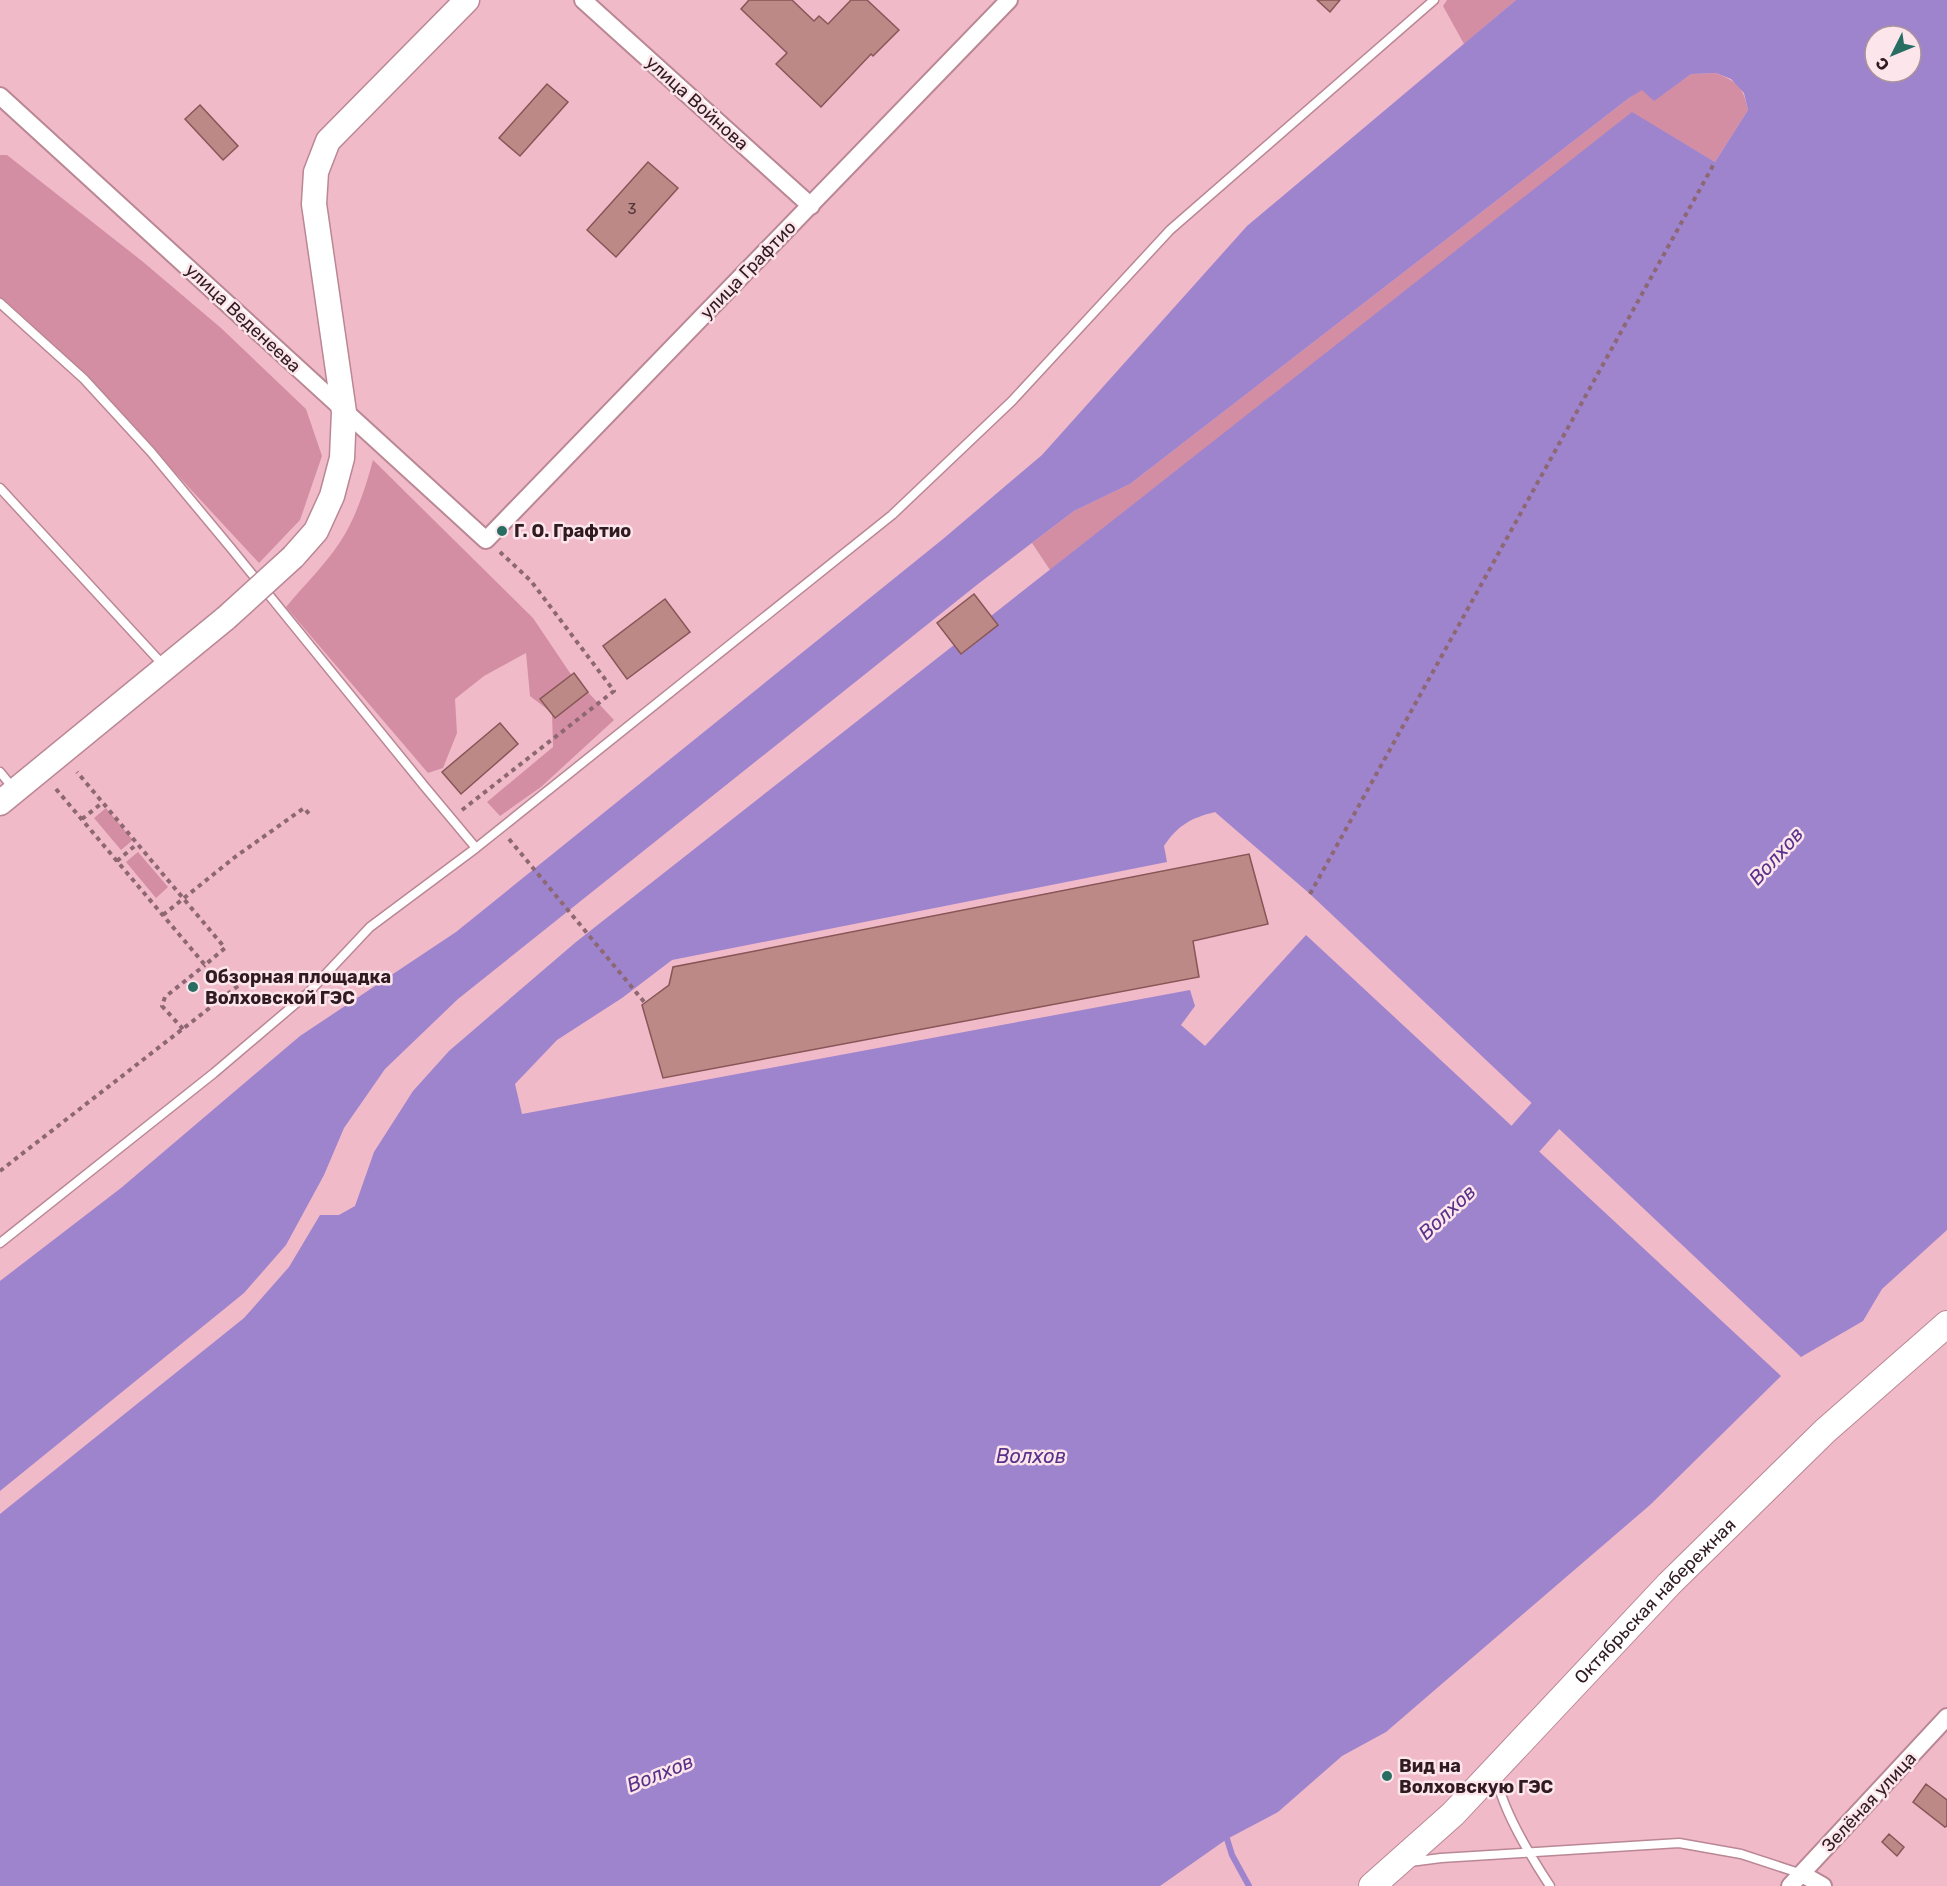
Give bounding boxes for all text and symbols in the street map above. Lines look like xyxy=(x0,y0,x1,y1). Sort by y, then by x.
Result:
north arrow xyxy=(1863,24,1923,84)
street label: улица Войнова xyxy=(641,51,753,155)
text: С xyxy=(1872,53,1893,74)
house number: 3 xyxy=(627,200,637,218)
street label: улица Графтио xyxy=(696,216,800,324)
street label: улица Веденеева xyxy=(181,259,305,377)
place label: Г. О. Графтио xyxy=(514,520,631,542)
marker: Г. О. Графтио xyxy=(495,524,509,538)
water label: Волхов xyxy=(1744,822,1808,890)
place label: Обзорная площадка Волховской ГЭС xyxy=(205,966,391,1009)
marker: Обзорная площадка Волховской ГЭС xyxy=(186,980,200,994)
water label: Волхов xyxy=(1413,1179,1481,1245)
water label: Волхов xyxy=(996,1444,1066,1468)
street label: Октябрьская набережная xyxy=(1570,1514,1740,1689)
street label: Зелёная улица xyxy=(1817,1747,1921,1857)
water label: Волхов xyxy=(623,1749,697,1797)
place label: Вид на Волховскую ГЭС xyxy=(1399,1755,1554,1798)
marker: Вид на Волховскую ГЭС xyxy=(1380,1769,1394,1783)

